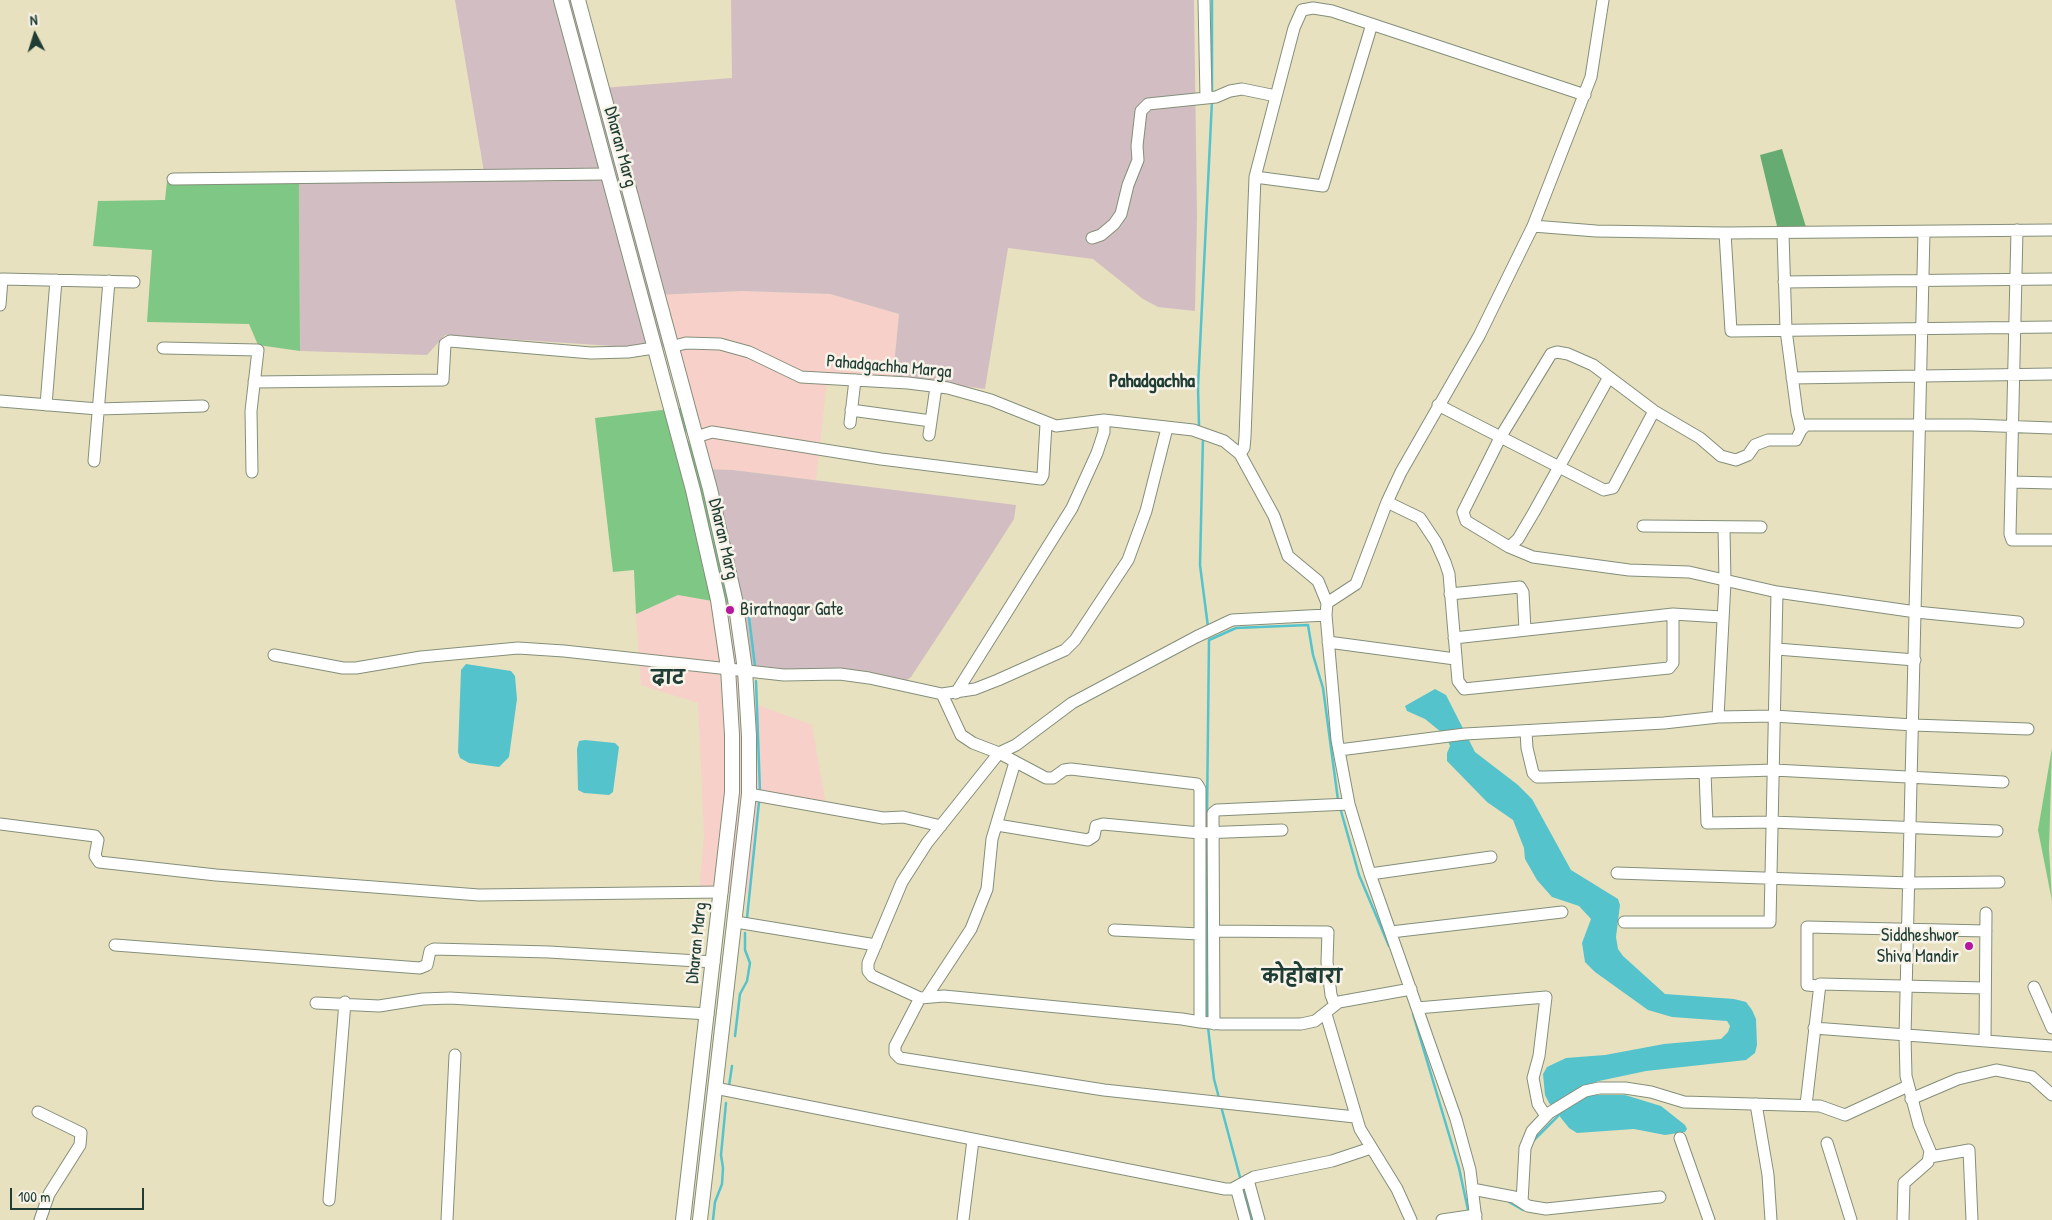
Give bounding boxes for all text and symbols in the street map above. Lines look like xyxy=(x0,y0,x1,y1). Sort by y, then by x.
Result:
north arrow xyxy=(10,10,60,60)
text: N xyxy=(29,10,38,29)
street label: Dharan Marg xyxy=(599,105,641,189)
street label: Pahadgachha Marga xyxy=(826,351,952,383)
district label: Pahadgachha xyxy=(1109,371,1195,393)
street label: Dharan Marg xyxy=(703,497,743,581)
place label: Biratnagar Gate xyxy=(740,599,844,621)
marker: Biratnagar Gate xyxy=(724,604,736,616)
district label: ढाट xyxy=(652,668,684,690)
street label: Dharan Marg xyxy=(682,901,712,985)
place label: Siddheshwor Shiva Mandir xyxy=(1877,925,1959,968)
marker: Siddheshwor Shiva Mandir xyxy=(1963,940,1975,952)
district label: कोहोबारा xyxy=(1262,967,1342,989)
scale bar xyxy=(12,1178,146,1210)
text: 100 m xyxy=(18,1186,51,1207)

